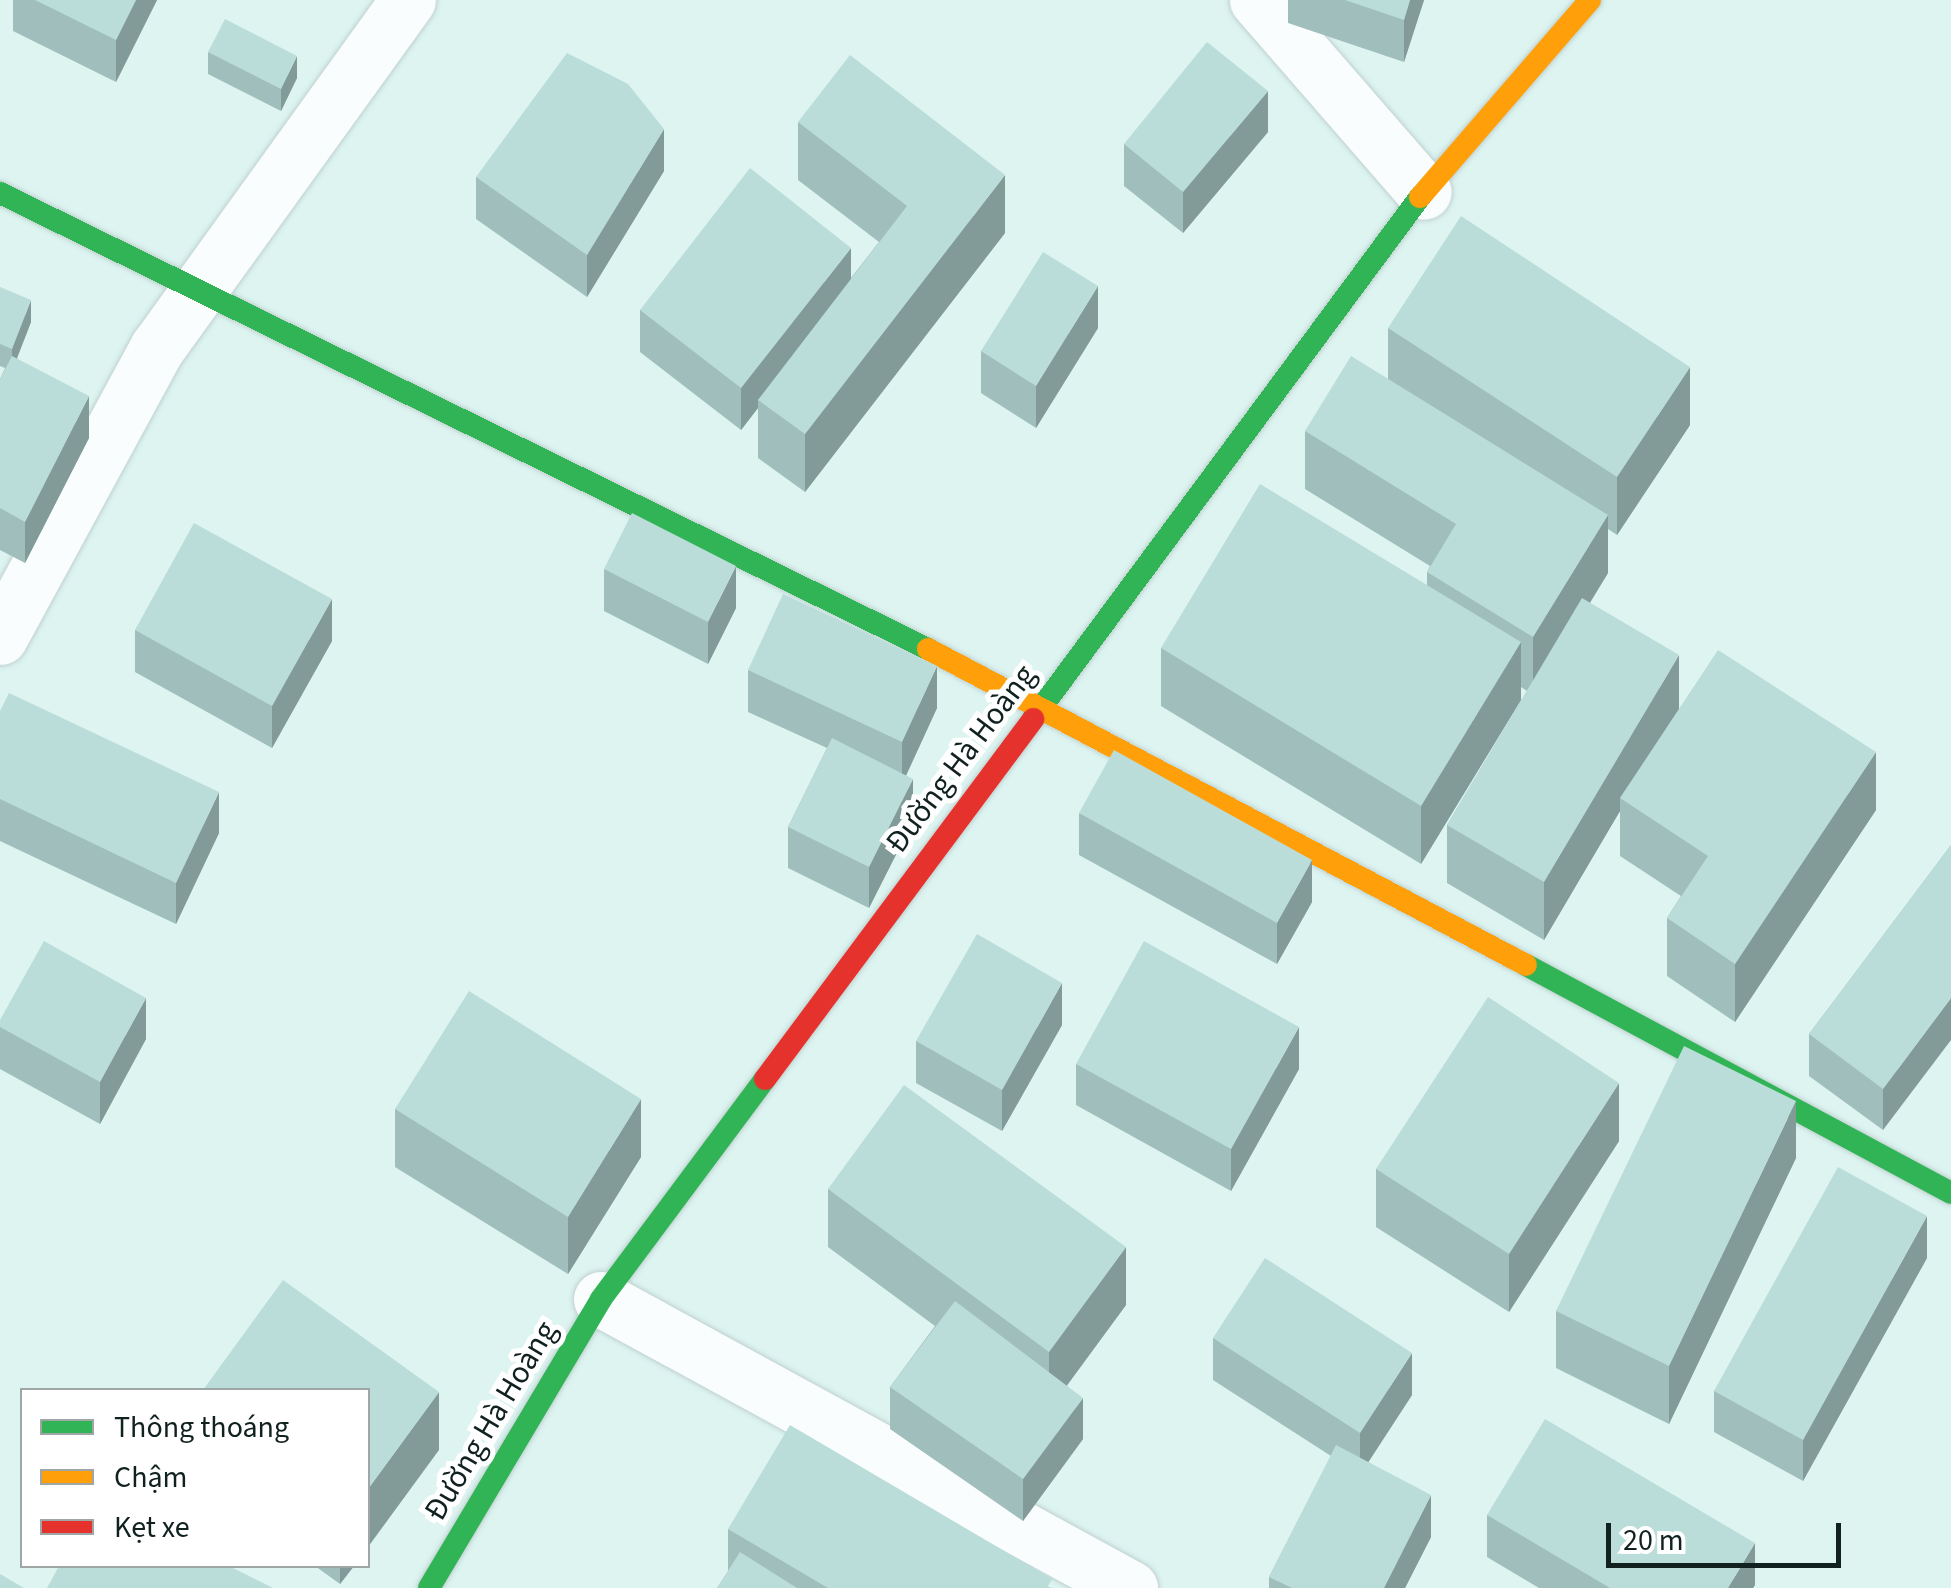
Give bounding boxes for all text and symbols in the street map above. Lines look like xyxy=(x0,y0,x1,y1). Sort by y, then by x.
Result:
street label: Đường Hà Hoàng xyxy=(878,657,1044,861)
street label: Đường Hà Hoàng xyxy=(416,1314,566,1528)
legend xyxy=(20,1388,370,1568)
text: Thông thoáng xyxy=(114,1406,289,1449)
text: Chậm xyxy=(114,1456,187,1499)
scale bar xyxy=(1611,1503,1846,1565)
text: Kẹt xe xyxy=(114,1506,190,1549)
text: 20 m xyxy=(1623,1519,1684,1562)

